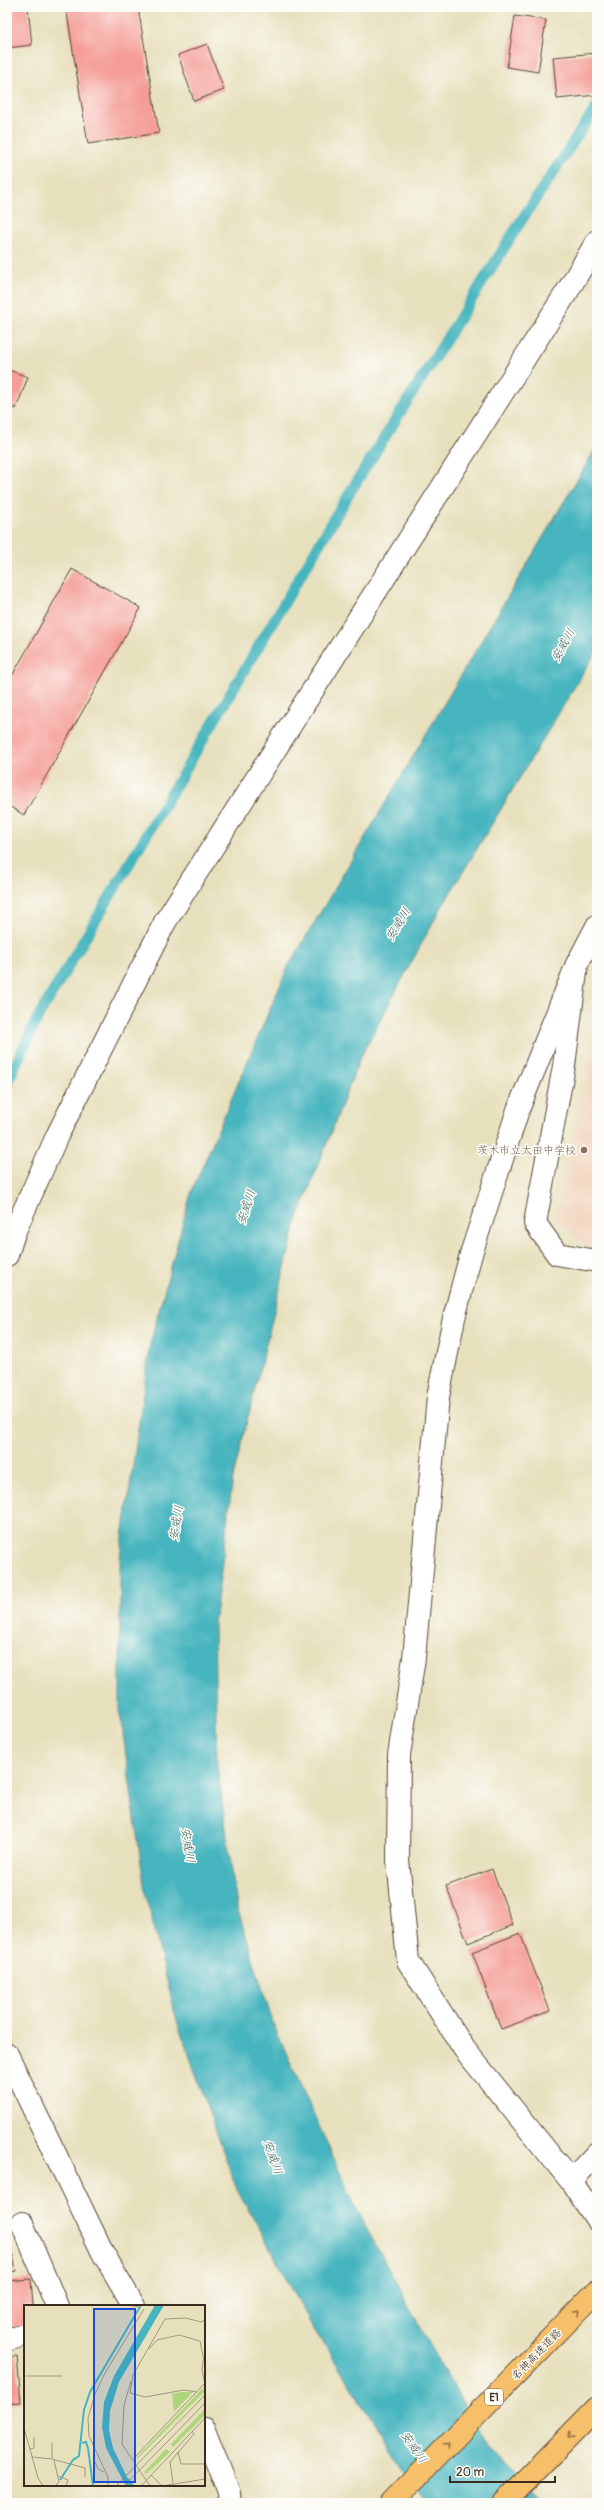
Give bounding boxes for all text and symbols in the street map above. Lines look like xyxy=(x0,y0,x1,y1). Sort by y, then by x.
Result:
water label: 安威川 xyxy=(548,626,579,665)
water label: 安威川 xyxy=(383,905,414,944)
place label: 茨木市立太田中学校 xyxy=(477,1144,576,1157)
marker: 茨木市立太田中学校 xyxy=(579,1145,589,1155)
water label: 安威川 xyxy=(234,1188,259,1227)
water label: 安威川 xyxy=(166,1504,187,1542)
water label: 安威川 xyxy=(177,1826,198,1864)
water label: 安威川 xyxy=(260,2138,285,2177)
inset map xyxy=(24,2305,205,2486)
one-way arrow xyxy=(572,2309,579,2317)
street label: 名神高速道路 xyxy=(509,2326,564,2383)
road number: E1 xyxy=(485,2389,503,2405)
water label: 安威川 xyxy=(397,2428,430,2466)
one-way arrow xyxy=(567,2431,575,2439)
one-way arrow xyxy=(442,2442,450,2450)
scale bar xyxy=(450,2458,555,2484)
text: 20 m xyxy=(456,2465,485,2480)

